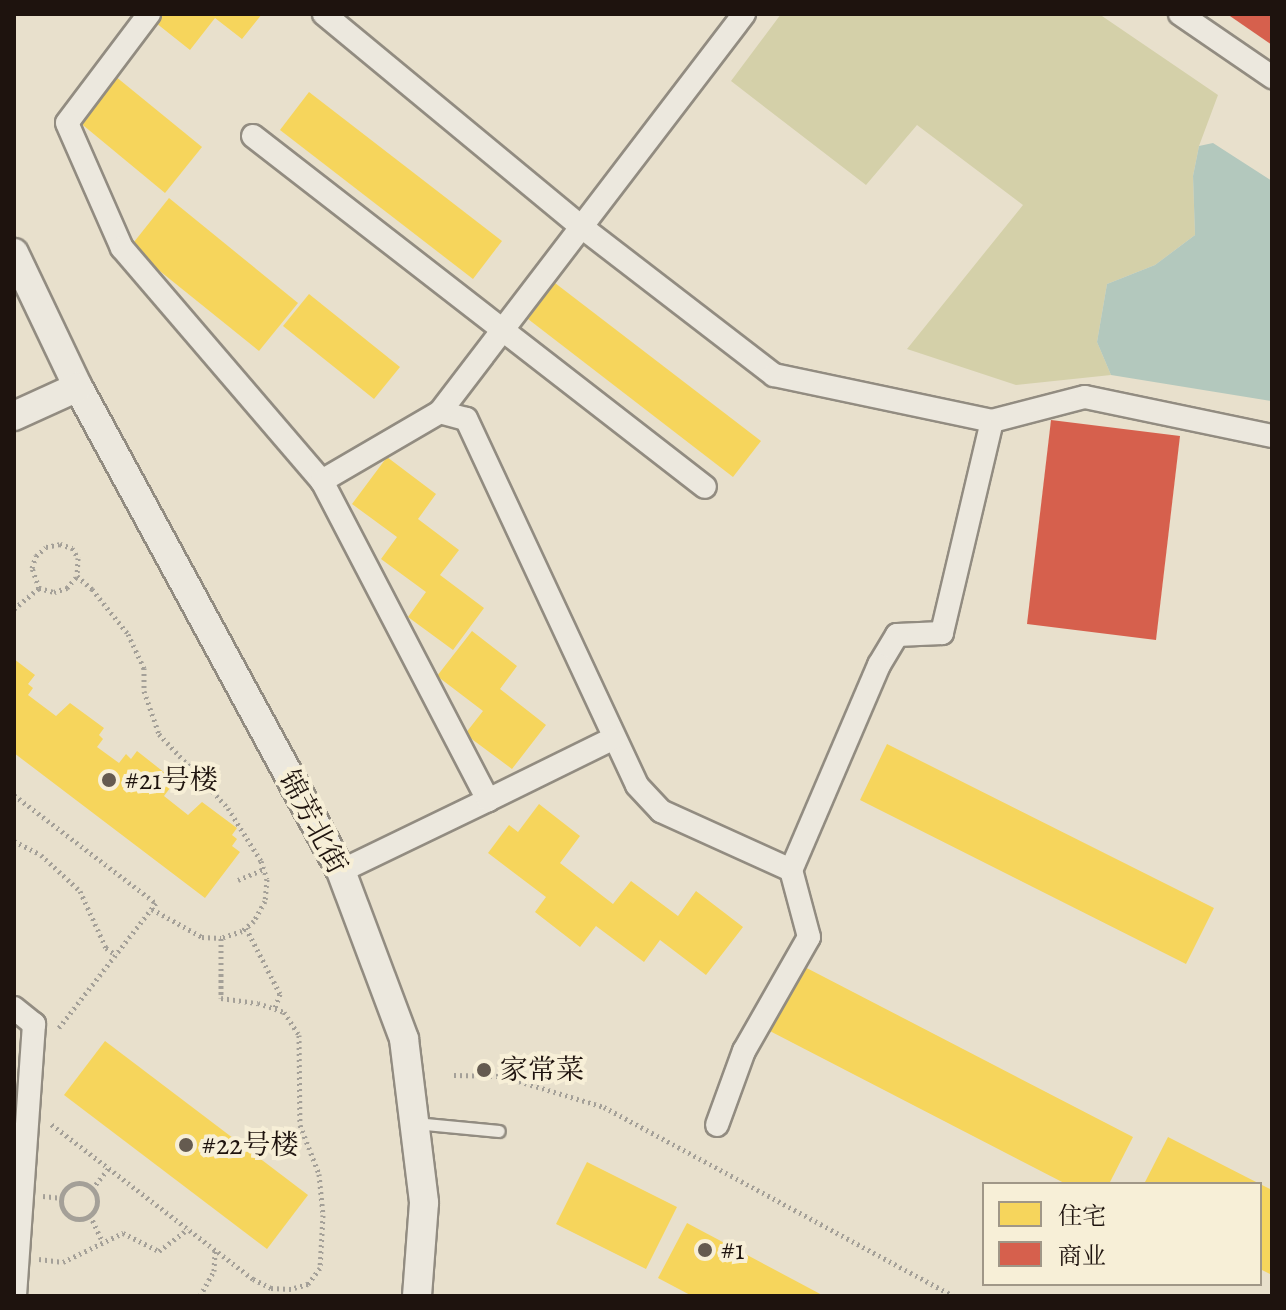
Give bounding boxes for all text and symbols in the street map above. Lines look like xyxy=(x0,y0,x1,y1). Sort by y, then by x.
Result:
place label: #21号楼 xyxy=(125,763,218,797)
street label: 锦芳北街 xyxy=(272,765,354,879)
marker: #21号楼 xyxy=(100,771,118,789)
place label: 家常菜 xyxy=(500,1053,584,1087)
marker: 家常菜 xyxy=(475,1061,493,1079)
place label: #22号楼 xyxy=(202,1128,299,1162)
marker: #22号楼 xyxy=(177,1136,195,1154)
legend xyxy=(982,1182,1262,1286)
text: 住宅 xyxy=(1058,1200,1106,1232)
place label: #1 xyxy=(721,1233,745,1267)
text: 商业 xyxy=(1058,1240,1106,1272)
marker: #1 xyxy=(696,1241,714,1259)

